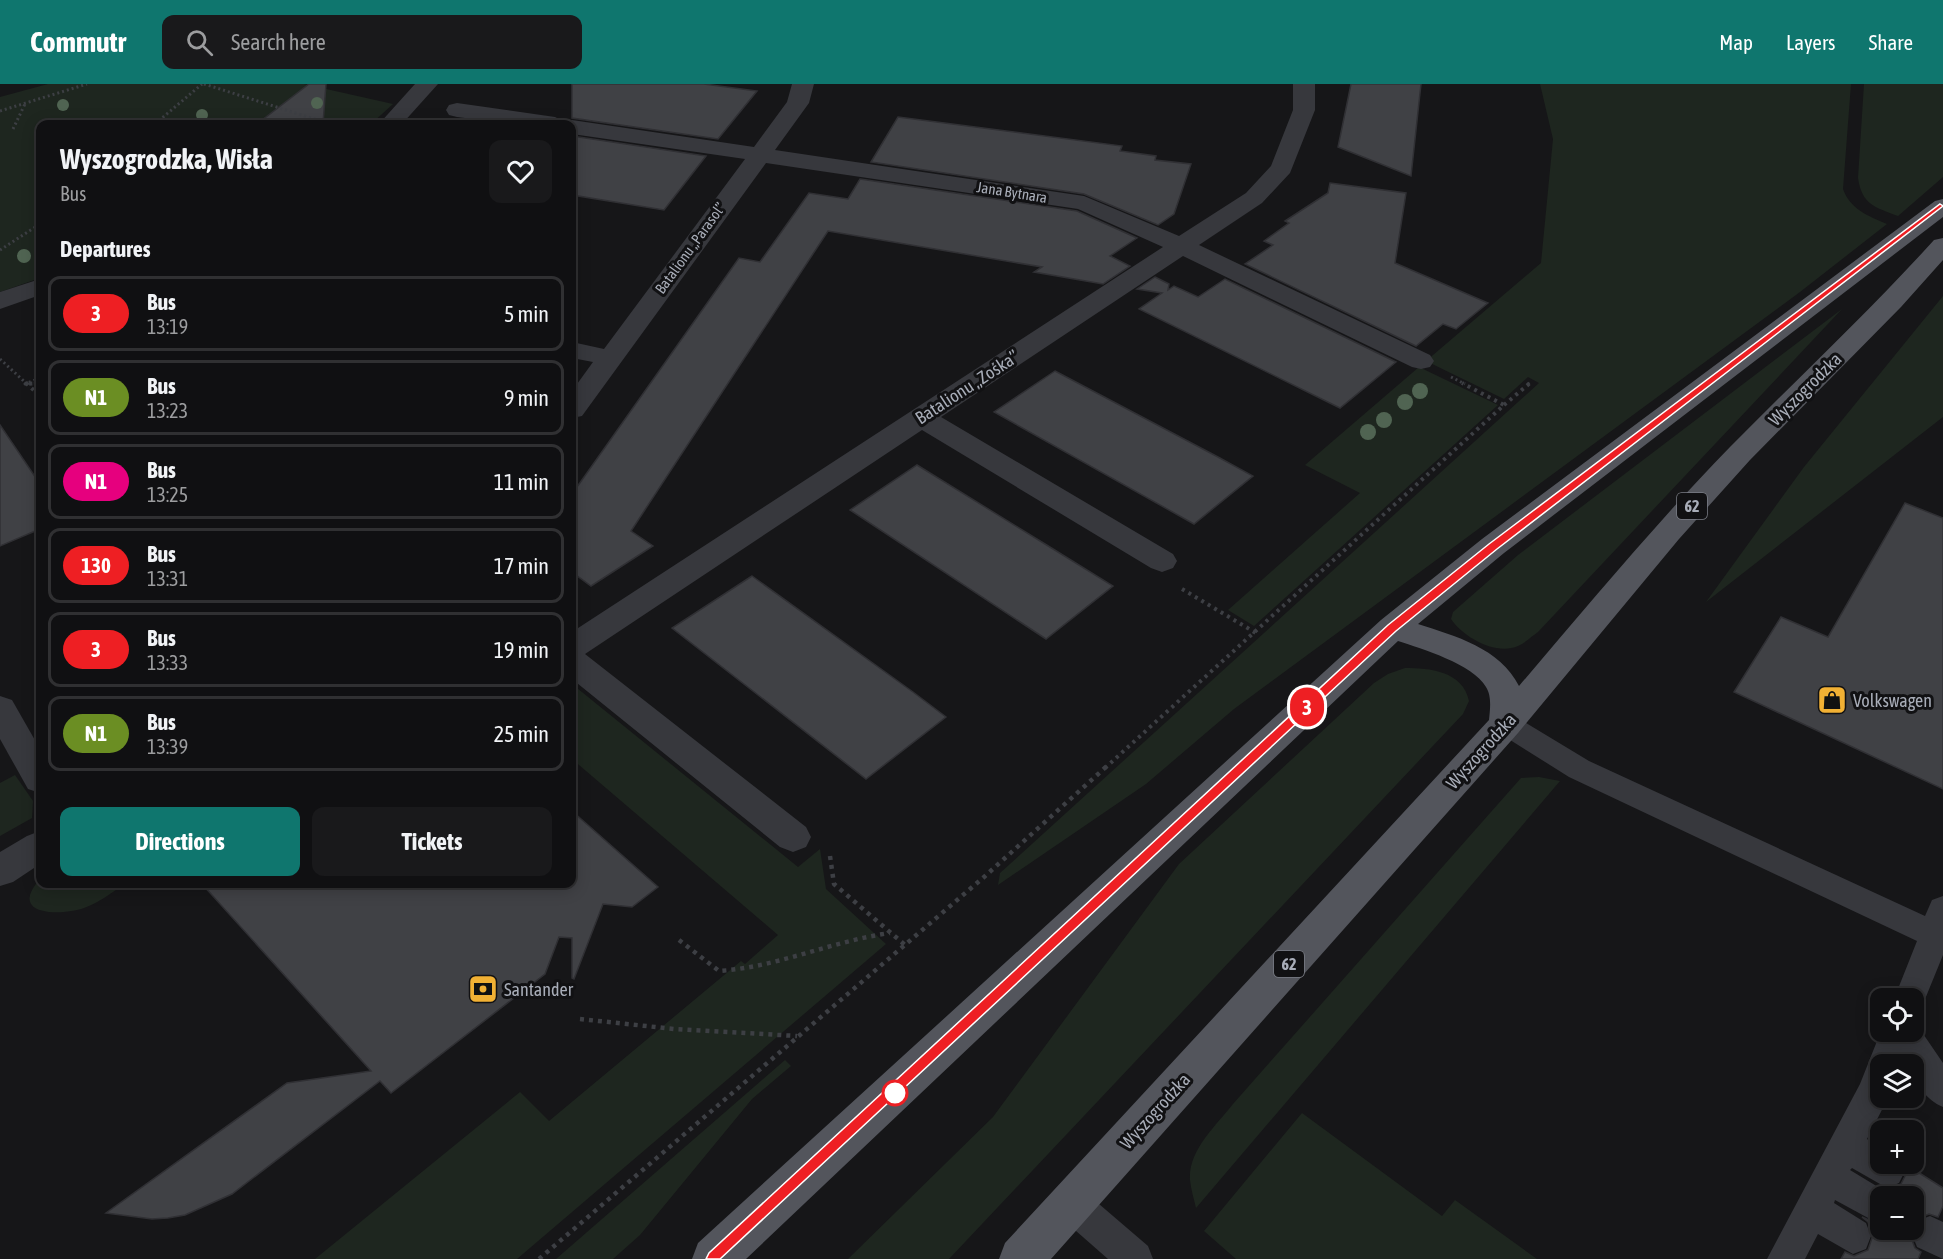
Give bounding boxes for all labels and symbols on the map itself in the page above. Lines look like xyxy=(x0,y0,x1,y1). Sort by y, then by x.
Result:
street label: Jana Bytnara xyxy=(976,178,1048,206)
street label: Batalionu „Parasol” xyxy=(651,199,729,297)
street label: Batalionu „Zośka” xyxy=(911,346,1023,428)
street label: Wyszogrodzka xyxy=(1764,348,1846,430)
road number: 62 xyxy=(1677,493,1707,519)
shop icon: Volkswagen xyxy=(1816,684,1848,716)
line badge: 3 xyxy=(1288,688,1326,726)
place label: Volkswagen xyxy=(1853,690,1932,711)
street label: Wyszogrodzka xyxy=(1442,709,1520,793)
road number: 62 xyxy=(1274,951,1304,977)
bank icon: Santander xyxy=(467,973,499,1005)
place label: Santander xyxy=(504,979,574,1000)
street label: Wyszogrodzka xyxy=(1116,1069,1194,1153)
unlabelled marker xyxy=(882,1080,908,1106)

